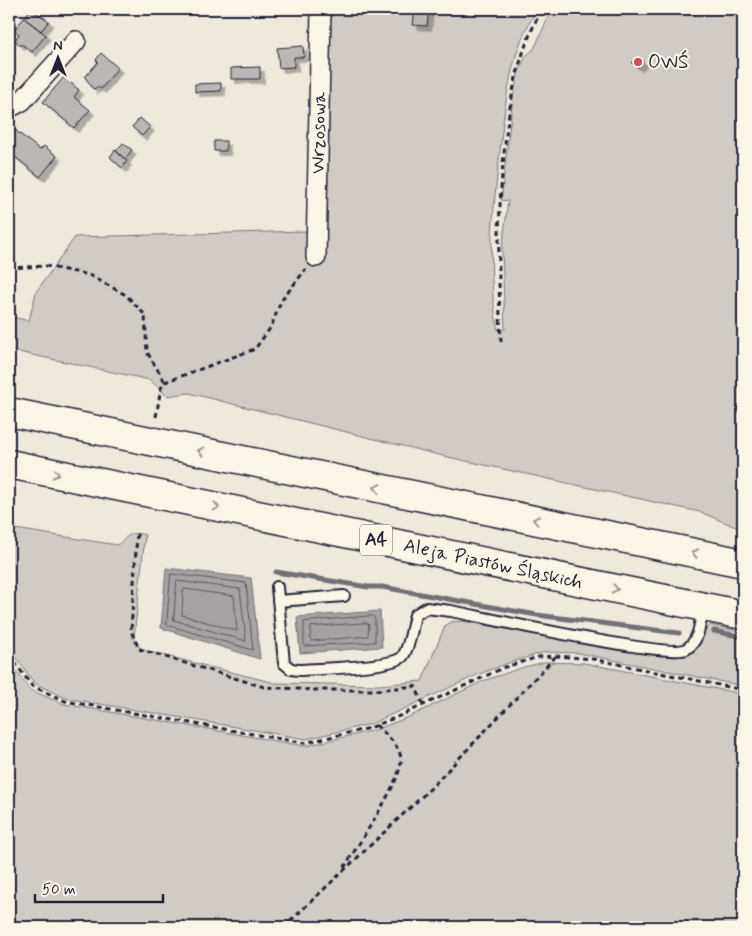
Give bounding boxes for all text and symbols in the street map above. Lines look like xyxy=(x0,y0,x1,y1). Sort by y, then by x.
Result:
north arrow xyxy=(32,32,82,82)
text: N xyxy=(53,37,63,55)
place label: OWŚ xyxy=(648,49,689,75)
marker: OWŚ xyxy=(632,56,644,68)
street label: Wrzosowa xyxy=(306,91,332,174)
one-way arrow xyxy=(196,446,205,457)
one-way arrow xyxy=(52,468,61,479)
one-way arrow xyxy=(373,483,382,493)
one-way arrow xyxy=(211,501,220,512)
one-way arrow xyxy=(532,516,541,526)
road number: A4 xyxy=(360,524,392,556)
street label: Aleja Piastów Śląskich xyxy=(401,532,585,596)
one-way arrow xyxy=(691,548,700,559)
one-way arrow xyxy=(610,583,619,593)
scale bar xyxy=(35,871,162,903)
text: 50 m xyxy=(42,880,76,900)

